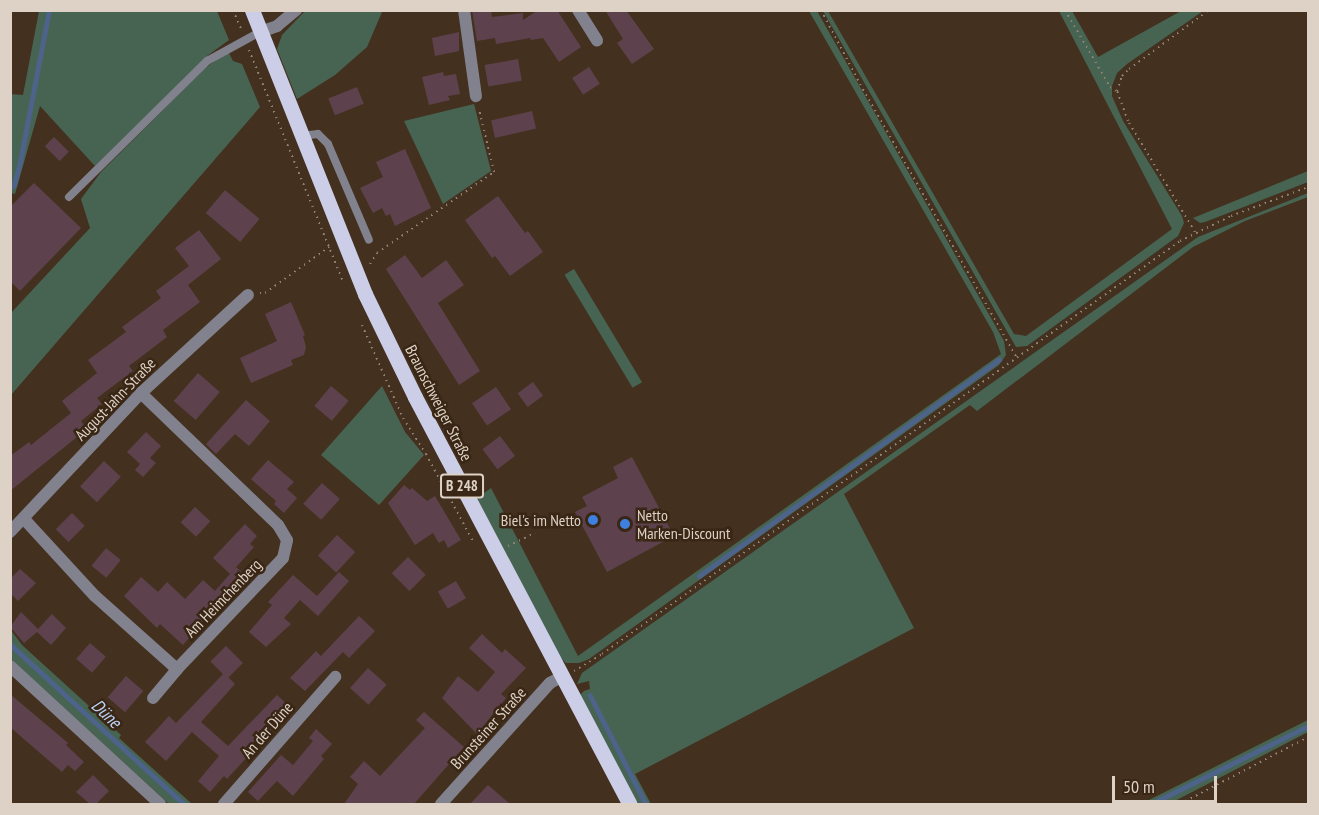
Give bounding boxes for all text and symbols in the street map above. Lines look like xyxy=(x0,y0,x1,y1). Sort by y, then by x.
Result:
street label: Braunschweiger Straße xyxy=(401,342,477,464)
street label: August-Jahn-Straße xyxy=(71,354,159,444)
road number: B 248 xyxy=(440,474,484,498)
place label: Netto Marken-Discount xyxy=(637,505,730,543)
place label: Biel's im Netto xyxy=(501,510,581,530)
marker: Biel's im Netto xyxy=(586,513,600,527)
marker: Netto Marken-Discount xyxy=(618,517,632,531)
street label: Am Heimchenberg xyxy=(181,555,265,641)
street label: Brunsteiner Straße xyxy=(446,683,530,773)
water label: Düne xyxy=(87,695,125,733)
street label: An der Düne xyxy=(237,698,297,762)
scale bar xyxy=(1115,764,1220,802)
text: 50 m xyxy=(1123,775,1155,798)

